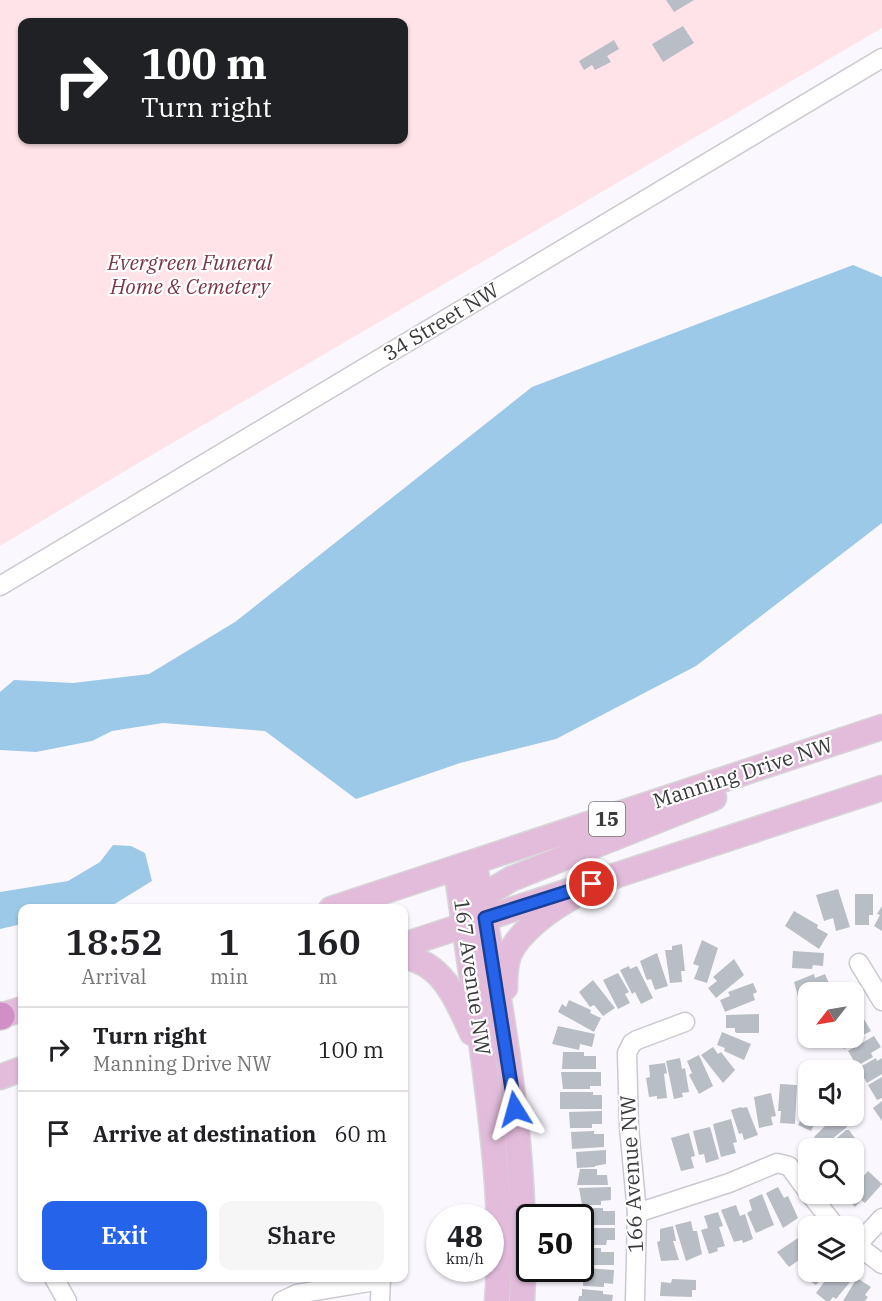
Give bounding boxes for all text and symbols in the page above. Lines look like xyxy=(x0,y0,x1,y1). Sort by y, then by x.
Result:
text: 100 m xyxy=(141,36,267,91)
icon: right xyxy=(42,42,120,120)
text: Turn right xyxy=(141,89,272,124)
park label: Evergreen Funeral Home & Cemetery xyxy=(107,248,273,300)
street label: 34 Street NW xyxy=(377,276,504,367)
street label: Manning Drive NW xyxy=(649,730,836,814)
road number: 15 xyxy=(589,802,625,836)
pin xyxy=(566,858,617,909)
icon: arrive xyxy=(575,867,608,900)
street label: 167 Avenue NW xyxy=(448,897,498,1057)
text: 18:52 xyxy=(65,918,163,965)
text: 1 xyxy=(218,918,240,965)
text: 160 xyxy=(296,918,361,965)
text: Arrival xyxy=(81,963,147,990)
text: min xyxy=(210,963,248,990)
text: m xyxy=(319,963,338,990)
north arrow xyxy=(798,982,864,1048)
map controls xyxy=(798,982,864,1282)
text: Turn right xyxy=(93,1021,207,1050)
icon: right xyxy=(42,1033,75,1066)
text: 100 m xyxy=(318,1035,384,1064)
text: Manning Drive NW xyxy=(93,1050,272,1077)
button: sound xyxy=(798,1060,864,1126)
position arrow xyxy=(483,1077,547,1141)
street label: 166 Avenue NW xyxy=(613,1094,649,1254)
icon: arrive xyxy=(42,1117,75,1150)
text: Arrive at destination xyxy=(93,1119,316,1148)
text: 60 m xyxy=(334,1119,387,1148)
button: search xyxy=(798,1138,864,1204)
button: Exit xyxy=(42,1201,207,1270)
button: Share xyxy=(219,1201,384,1270)
speed limit sign: 50 xyxy=(516,1204,594,1282)
text: 48 xyxy=(447,1216,483,1255)
button: layers xyxy=(798,1216,864,1282)
text: km/h xyxy=(446,1249,484,1268)

